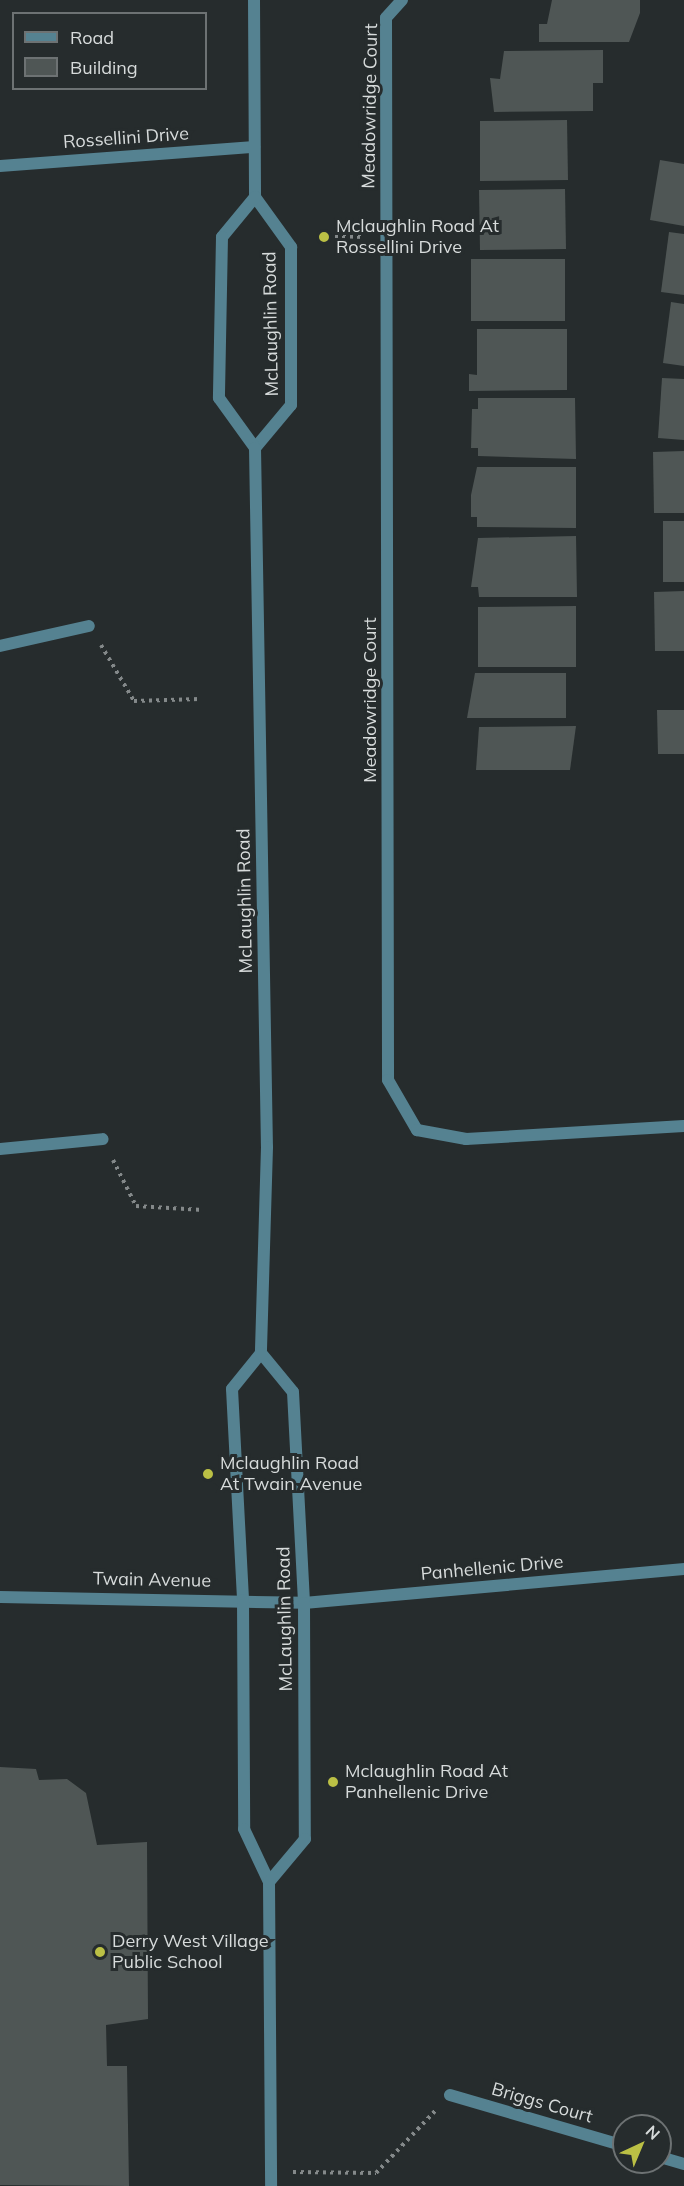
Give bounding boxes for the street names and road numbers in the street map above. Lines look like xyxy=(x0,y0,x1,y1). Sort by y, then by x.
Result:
street label: Meadowridge Court xyxy=(358,23,382,189)
street label: Rossellini Drive xyxy=(62,123,190,153)
street label: McLaughlin Road xyxy=(259,251,283,397)
street label: Meadowridge Court xyxy=(359,617,381,783)
street label: McLaughlin Road xyxy=(233,828,257,974)
street label: McLaughlin Road xyxy=(273,1546,297,1692)
street label: Panhellenic Drive xyxy=(420,1551,564,1585)
street label: Twain Avenue xyxy=(93,1568,211,1592)
street label: Briggs Court xyxy=(489,2078,595,2128)

